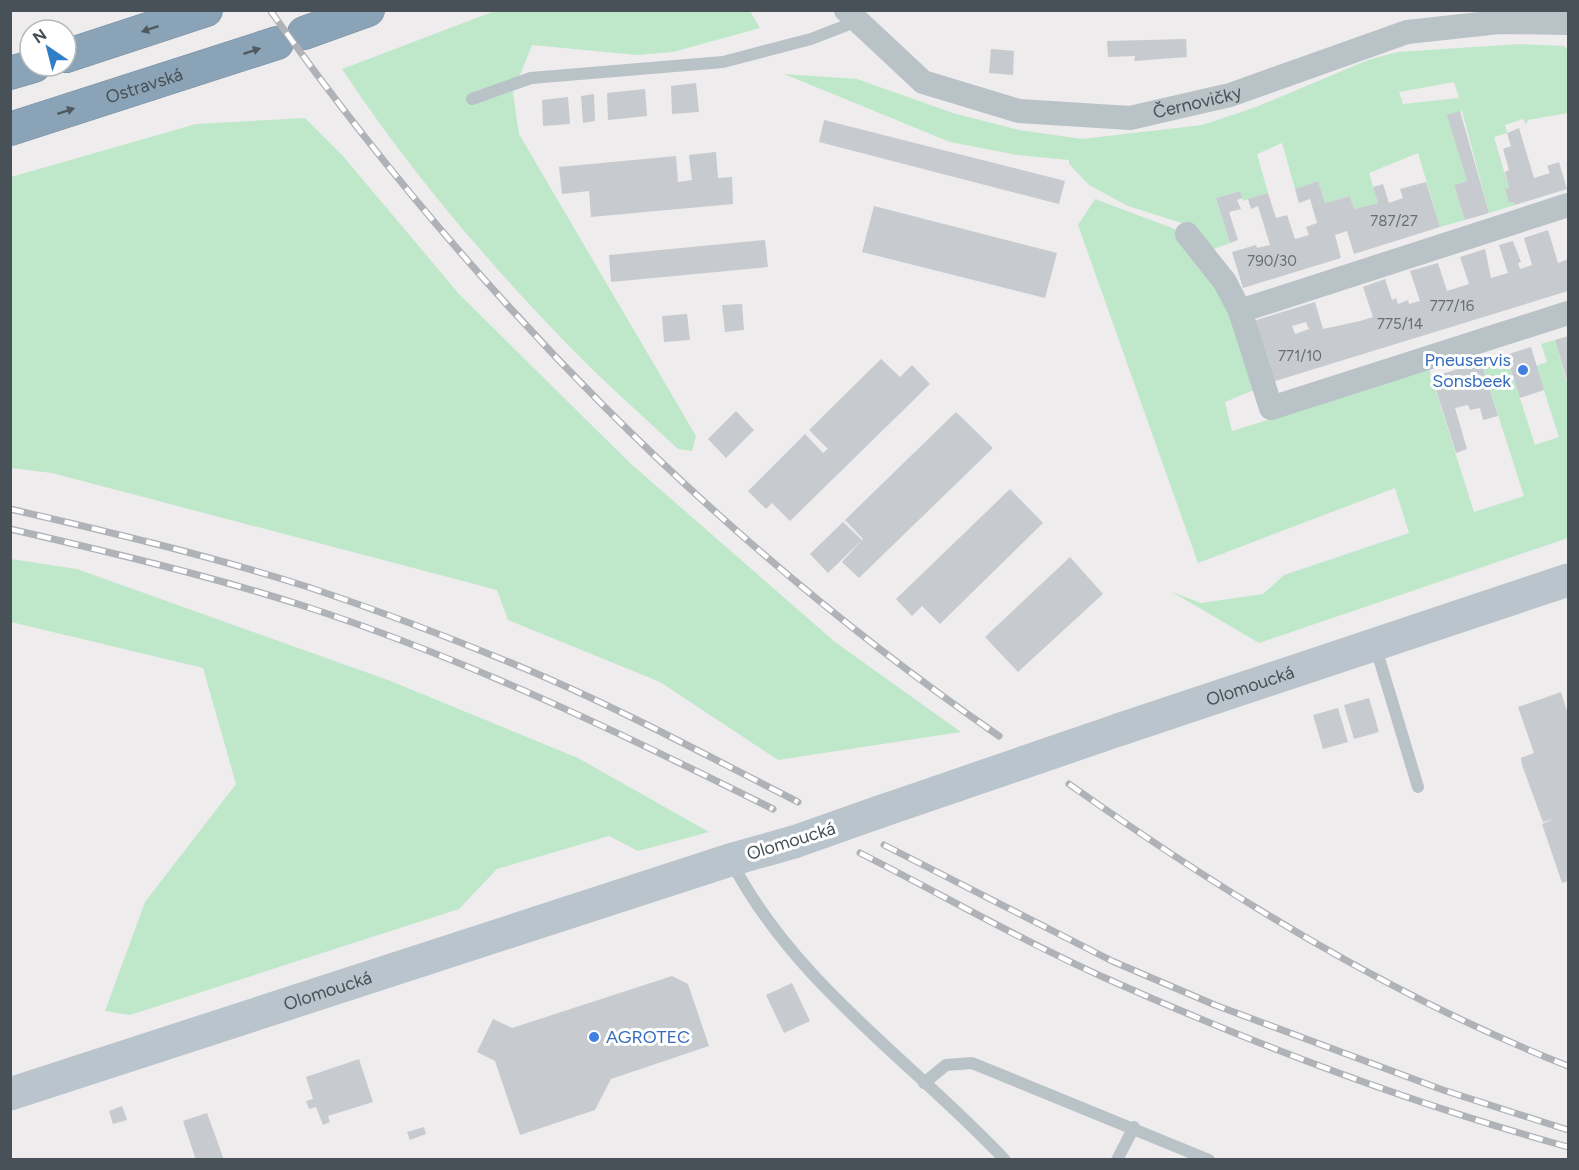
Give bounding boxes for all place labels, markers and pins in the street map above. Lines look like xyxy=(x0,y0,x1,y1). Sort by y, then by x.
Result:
place label: Pneuservis Sonsbeek xyxy=(1425,349,1511,392)
marker: Pneuservis Sonsbeek xyxy=(1516,363,1530,377)
place label: AGROTEC xyxy=(606,1026,690,1048)
marker: AGROTEC xyxy=(587,1030,601,1044)

